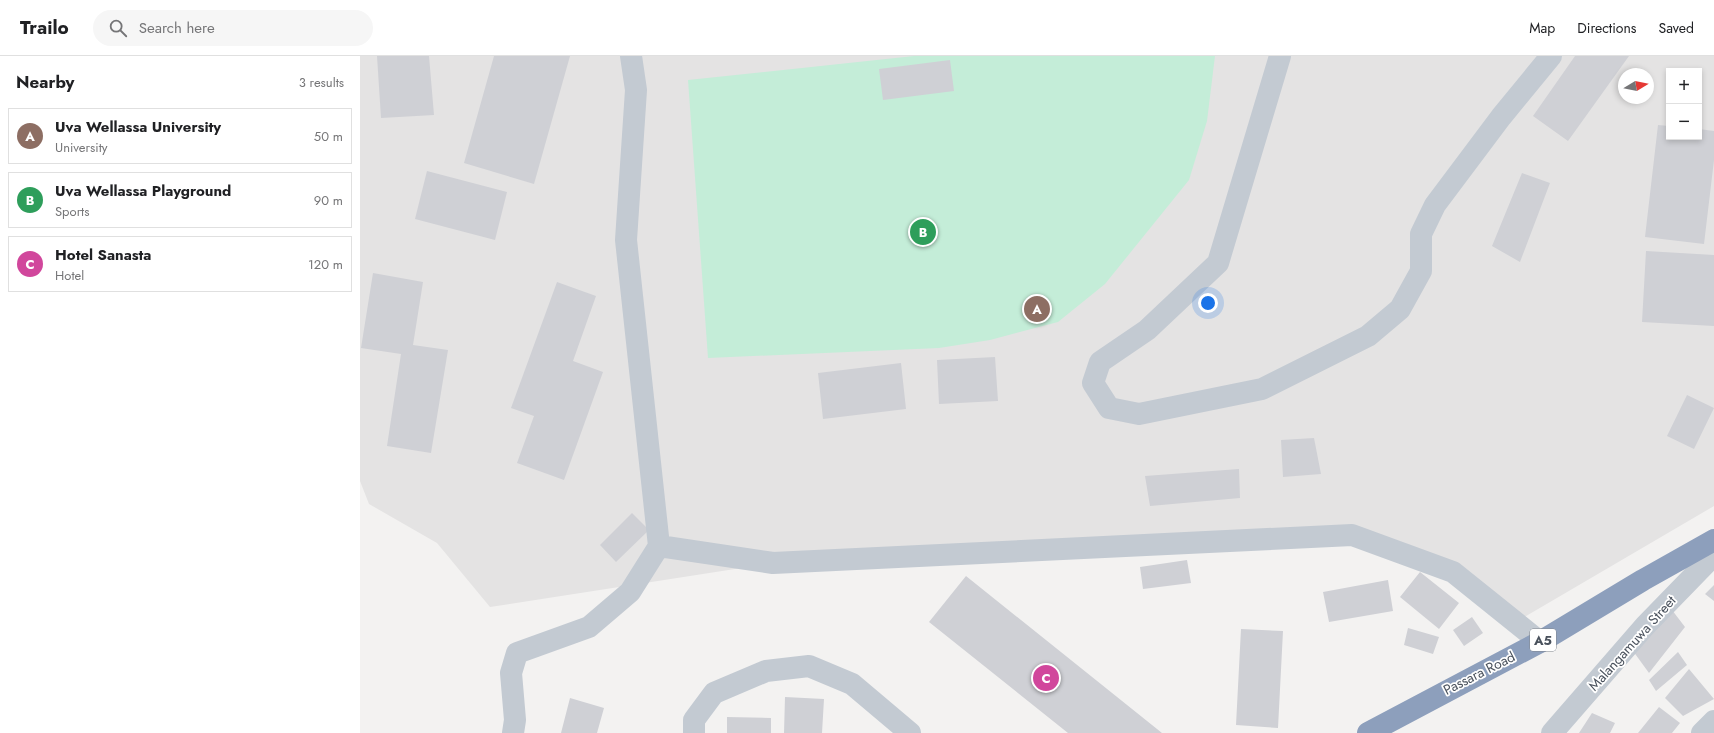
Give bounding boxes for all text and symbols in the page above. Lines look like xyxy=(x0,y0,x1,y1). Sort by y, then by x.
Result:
search box xyxy=(93,10,373,46)
text: Trailo xyxy=(20,14,69,41)
icon: search xyxy=(107,17,129,39)
text: Search here xyxy=(139,17,215,39)
text: Map xyxy=(1529,18,1555,38)
text: Directions xyxy=(1577,18,1637,38)
text: Saved xyxy=(1659,18,1694,38)
north arrow xyxy=(1618,68,1654,104)
map controls xyxy=(1666,68,1702,140)
button: + xyxy=(1666,68,1702,104)
text: Nearby xyxy=(16,70,74,94)
text: 3 results xyxy=(299,73,344,92)
button: − xyxy=(1666,104,1702,140)
text: Uva Wellassa University xyxy=(55,116,221,138)
text: A xyxy=(25,127,35,146)
text: 50 m xyxy=(314,127,343,146)
text: University xyxy=(55,138,107,157)
text: Uva Wellassa Playground xyxy=(55,180,231,202)
text: B xyxy=(26,191,34,210)
text: 90 m xyxy=(314,191,343,210)
text: Sports xyxy=(55,202,89,221)
pin: B xyxy=(910,217,936,247)
text: Hotel Sanasta xyxy=(55,244,151,266)
text: C xyxy=(25,255,35,274)
text: 120 m xyxy=(308,255,343,274)
text: Hotel xyxy=(55,266,84,285)
your location xyxy=(1198,293,1218,313)
pin: A xyxy=(1024,294,1050,324)
street label: Malangamuwa Street xyxy=(1584,590,1681,695)
road number: A5 xyxy=(1530,629,1556,651)
street label: Passara Road xyxy=(1440,646,1518,700)
pin: C xyxy=(1033,663,1059,693)

